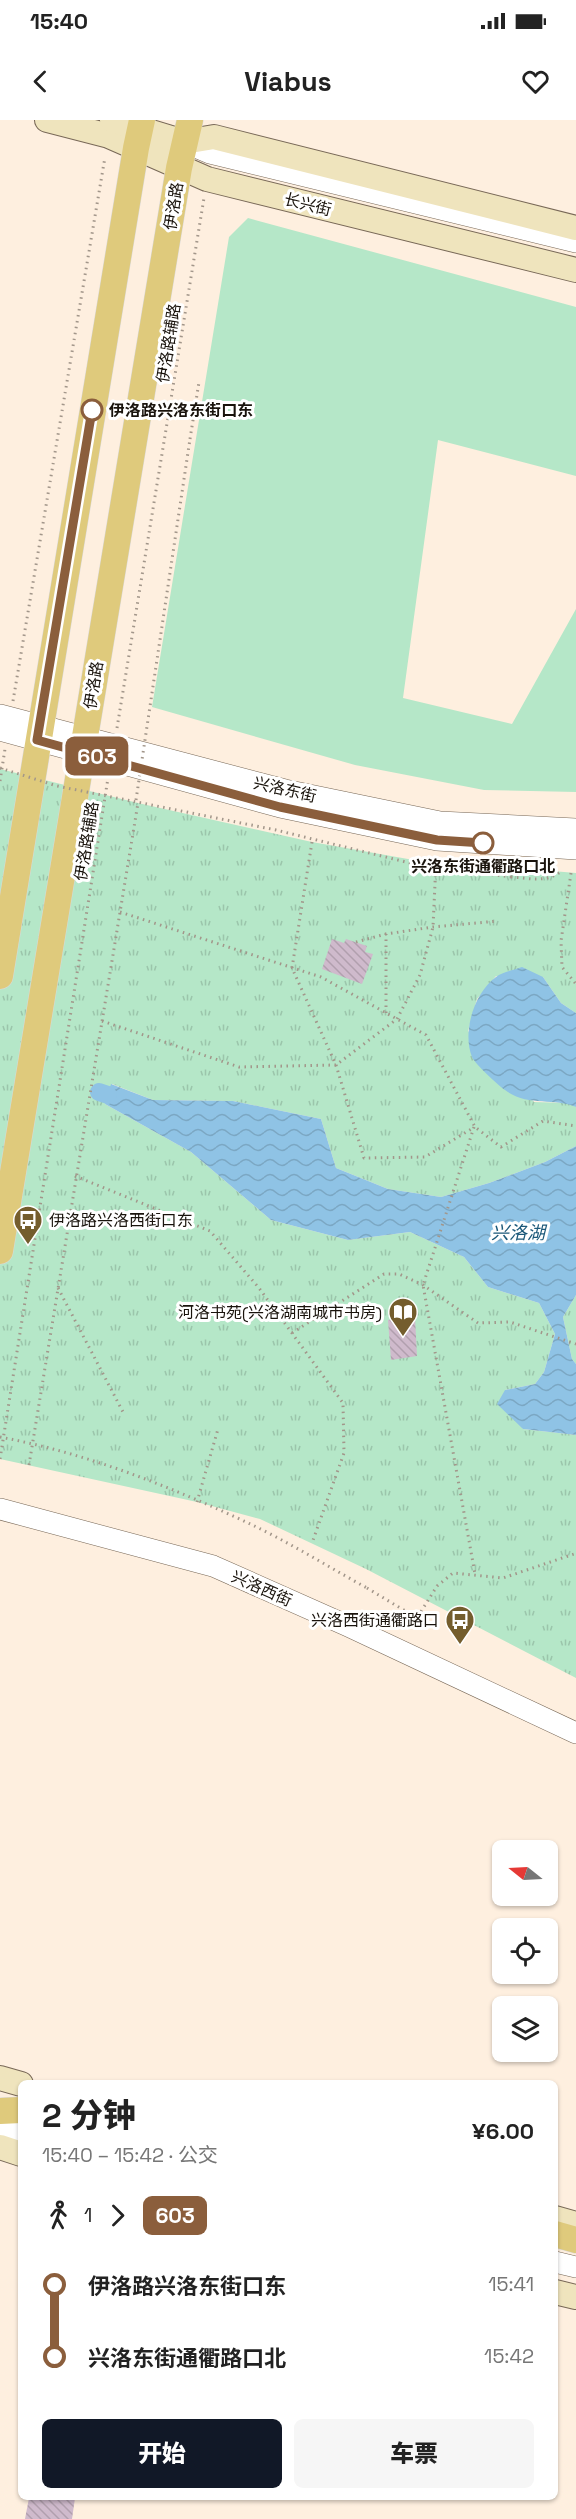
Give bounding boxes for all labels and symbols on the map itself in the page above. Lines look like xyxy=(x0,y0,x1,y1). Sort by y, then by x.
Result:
street label: 伊洛路 xyxy=(159,181,188,231)
street label: 长兴街 xyxy=(282,188,334,220)
street label: 伊洛路辅路 xyxy=(152,302,185,384)
marker: 伊洛路兴洛东街口东 xyxy=(81,399,103,421)
place label: 伊洛路兴洛东街口东 xyxy=(108,400,253,421)
street label: 伊洛路 xyxy=(79,660,108,710)
line badge: 603 xyxy=(63,736,132,776)
street label: 兴洛东街 xyxy=(251,772,318,807)
street label: 伊洛路辅路 xyxy=(70,800,103,882)
marker: 兴洛东街通衢路口北 xyxy=(472,832,494,854)
place label: 兴洛东街通衢路口北 xyxy=(411,856,555,877)
bus stop icon: 伊洛路兴洛西街口东 xyxy=(12,1204,44,1246)
place label: 伊洛路兴洛西街口东 xyxy=(49,1210,193,1231)
water label: 兴洛湖 xyxy=(491,1221,548,1244)
library icon: 河洛书苑(兴洛湖南城市书房) xyxy=(387,1296,419,1338)
place label: 河洛书苑(兴洛湖南城市书房) xyxy=(178,1302,382,1323)
street label: 兴洛西街 xyxy=(228,1566,295,1611)
bus stop icon: 兴洛西街通衢路口 xyxy=(444,1604,476,1646)
place label: 兴洛西街通衢路口 xyxy=(311,1610,439,1631)
north arrow xyxy=(492,1840,558,1906)

